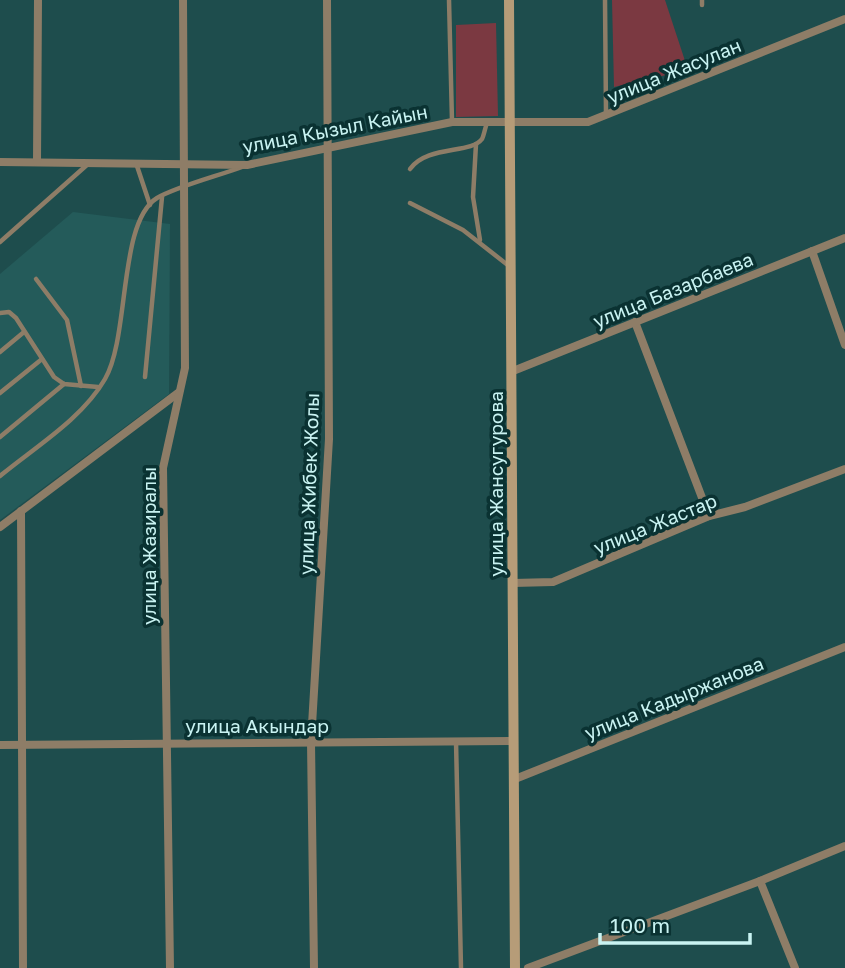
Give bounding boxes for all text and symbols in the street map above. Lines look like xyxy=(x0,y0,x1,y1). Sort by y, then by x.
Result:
street label: улица Жасулан xyxy=(603,33,744,108)
street label: улица Кызыл Кайын xyxy=(240,99,429,158)
street label: улица Базарбаева xyxy=(589,247,756,332)
street label: улица Жансугурова xyxy=(484,391,507,577)
street label: улица Жибек Жолы xyxy=(294,392,323,575)
street label: улица Жазиралы xyxy=(137,467,160,625)
street label: улица Жастар xyxy=(590,488,720,559)
street label: улица Кадыржанова xyxy=(581,651,767,744)
street label: улица Акындар xyxy=(185,714,329,737)
scale bar xyxy=(600,902,750,946)
text: 100 m xyxy=(610,912,670,938)

